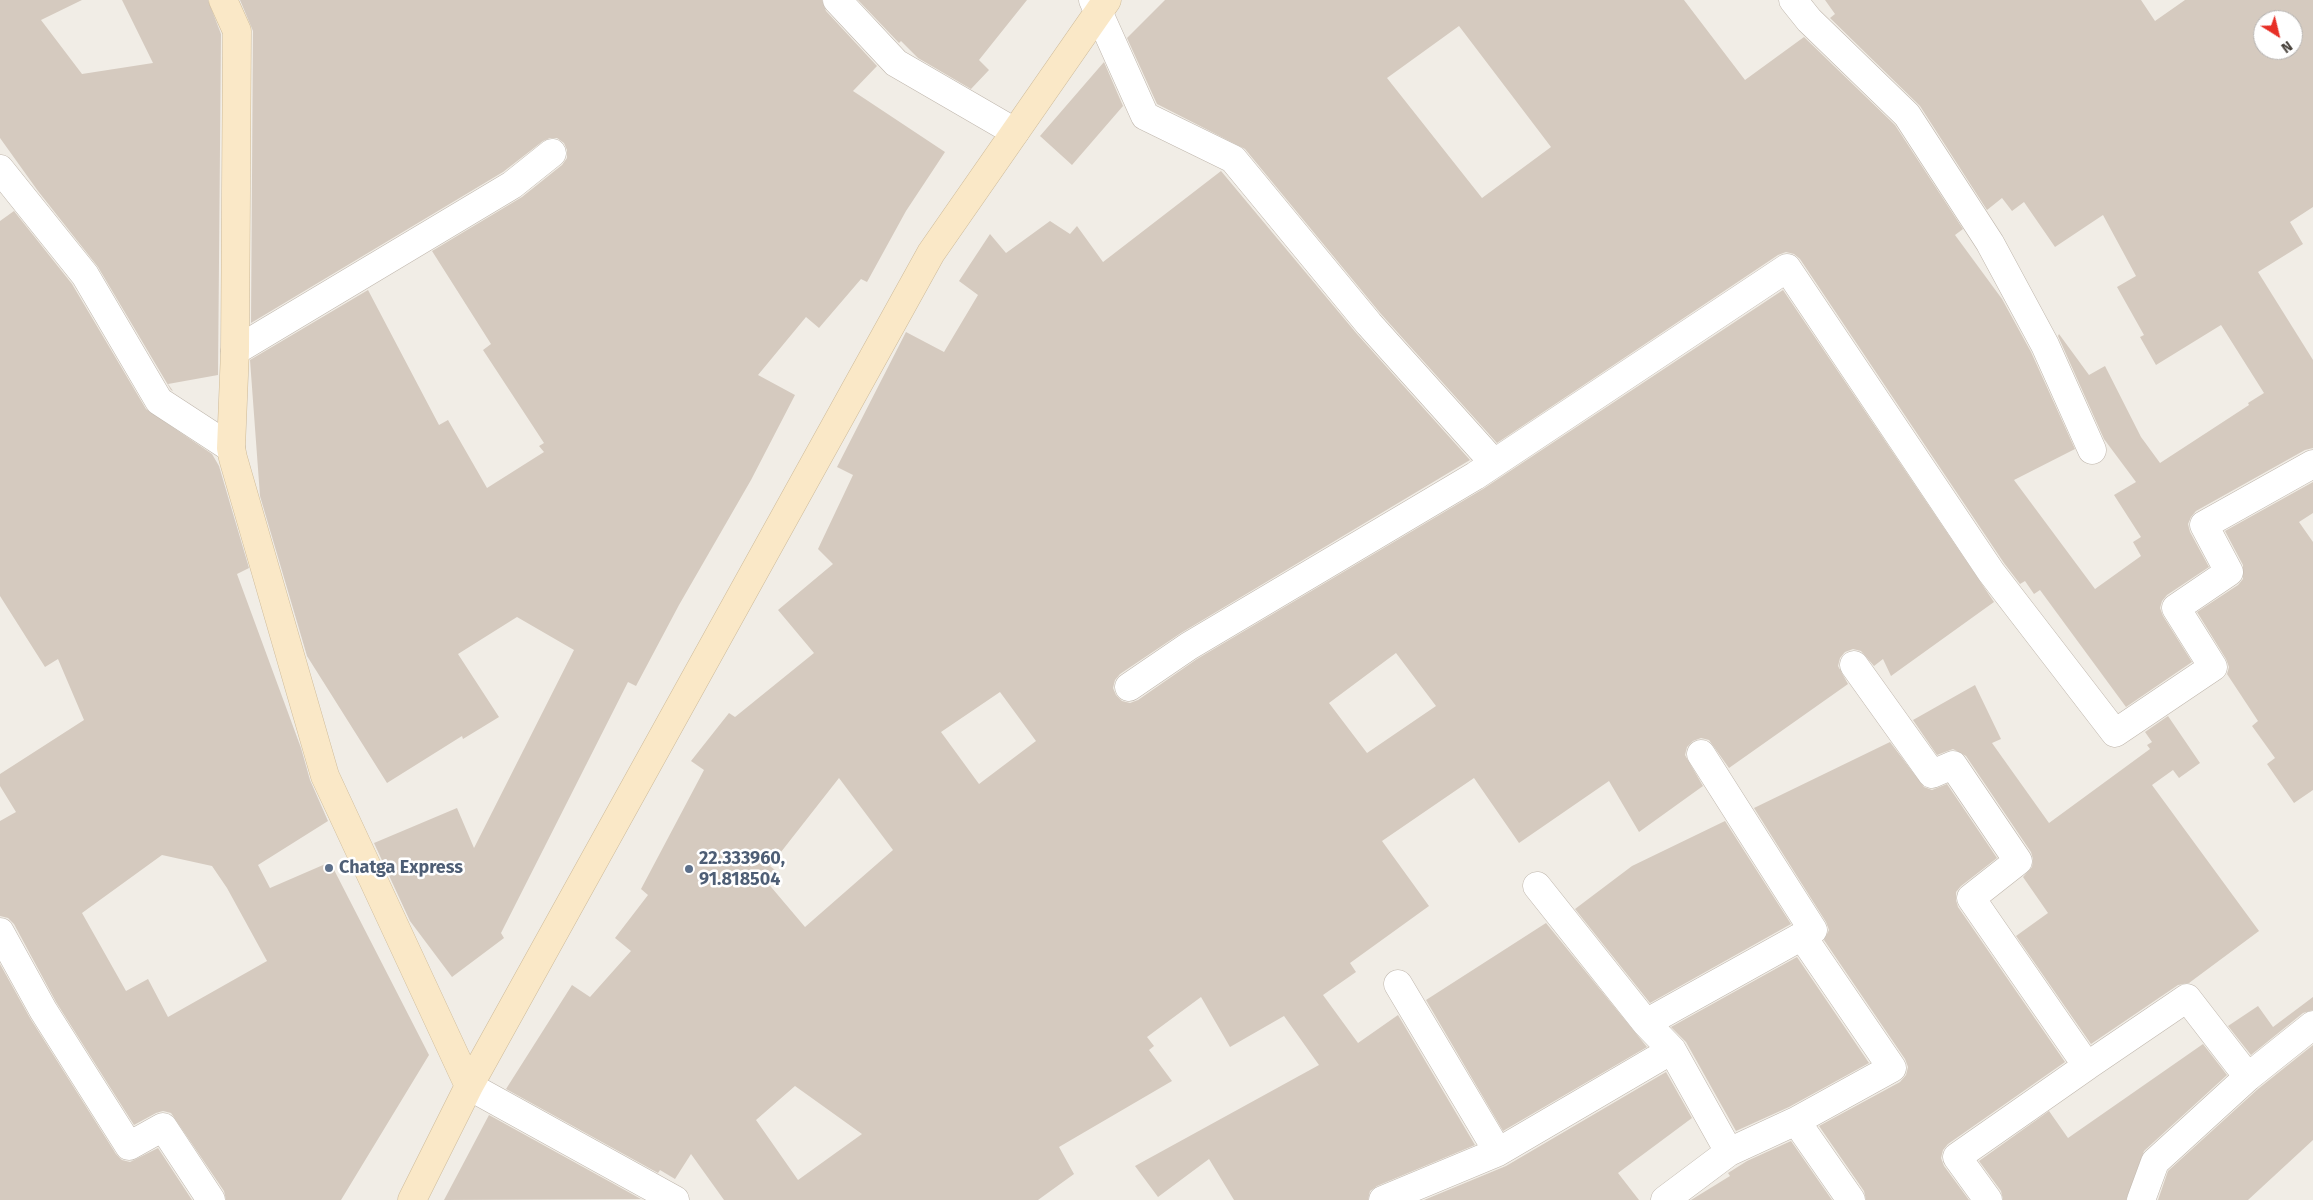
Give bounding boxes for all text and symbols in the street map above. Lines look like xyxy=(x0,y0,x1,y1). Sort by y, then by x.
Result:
north arrow xyxy=(2253,10,2303,60)
text: N xyxy=(2278,37,2295,56)
place label: 22.333960, 91.818504 xyxy=(699,848,785,891)
place label: Chatga Express xyxy=(339,857,463,879)
marker: Chatga Express xyxy=(323,862,335,874)
marker: 22.333960, 91.818504 xyxy=(683,863,695,875)

